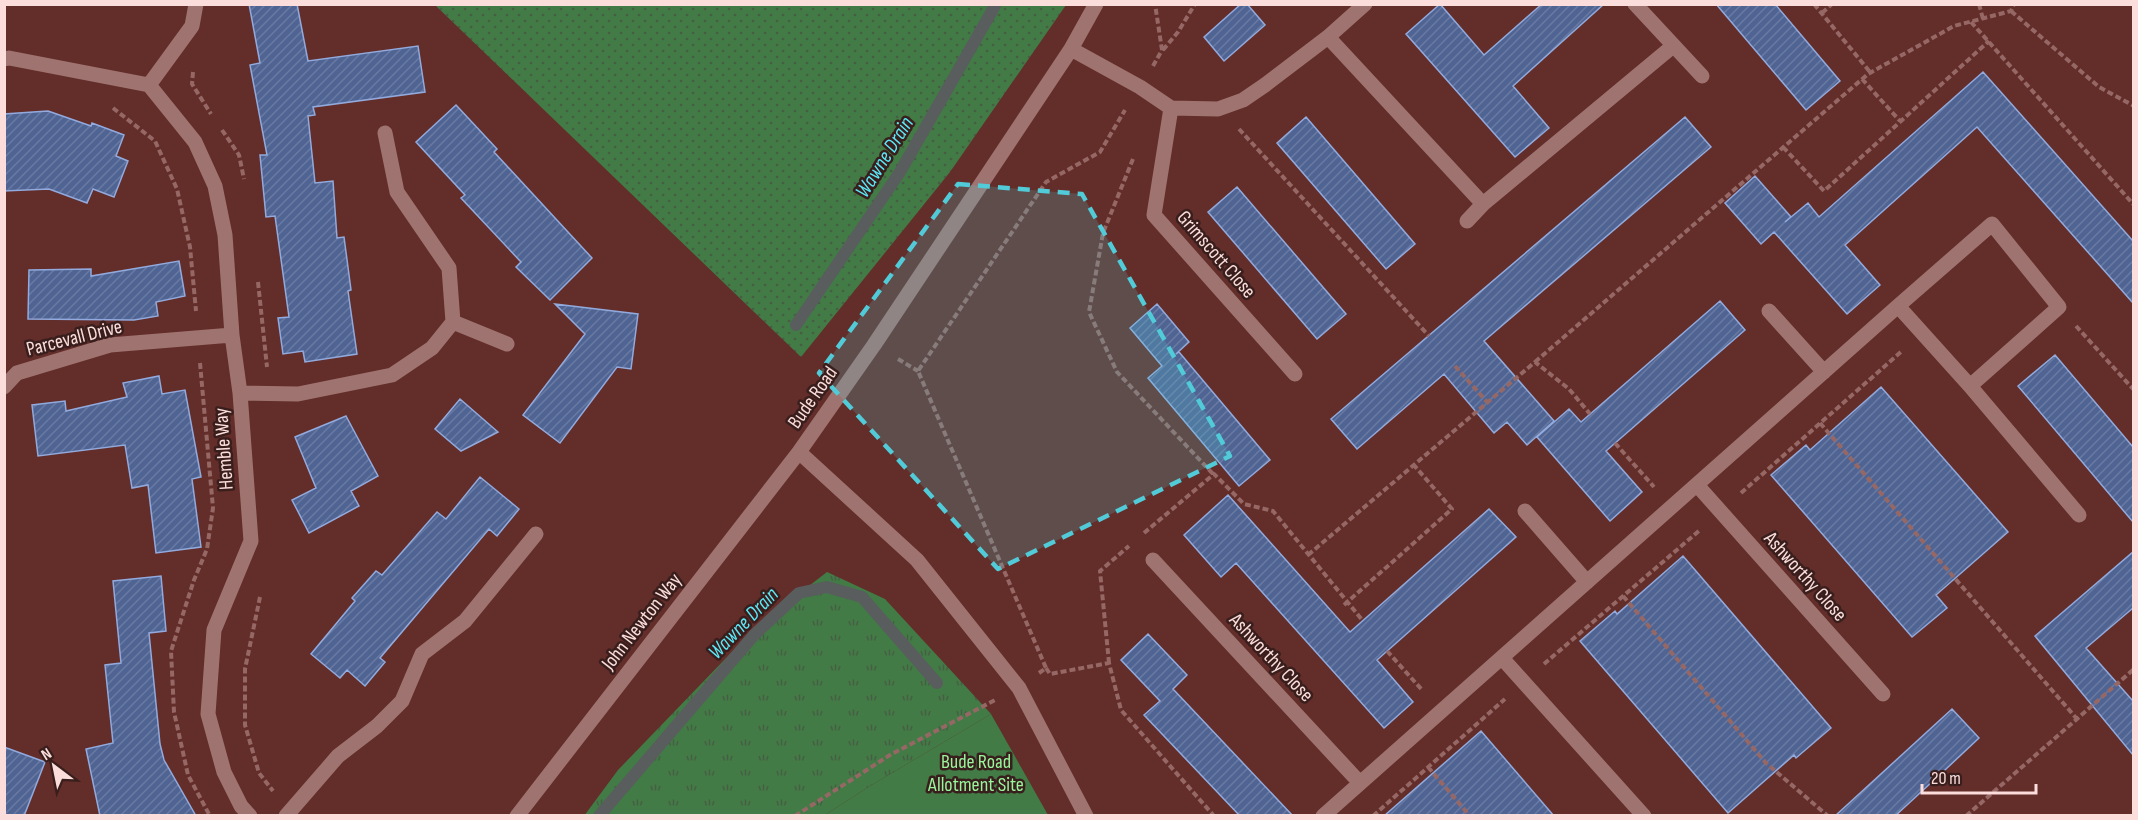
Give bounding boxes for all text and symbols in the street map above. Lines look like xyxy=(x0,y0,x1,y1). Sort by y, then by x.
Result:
water label: Wawne Drain xyxy=(850,112,919,202)
street label: Grimscott Close xyxy=(1172,206,1261,303)
street label: Parcevall Drive xyxy=(24,314,125,361)
street label: Bude Road xyxy=(783,362,843,433)
street label: Hemble Way xyxy=(209,407,239,491)
street label: Ashworthy Close xyxy=(1758,526,1852,626)
street label: John Newton Way xyxy=(596,568,687,675)
water label: Wawne Drain xyxy=(703,582,784,665)
street label: Ashworthy Close xyxy=(1224,608,1318,707)
north arrow xyxy=(24,736,84,796)
text: N xyxy=(38,744,56,765)
park label: Bude Road Allotment Site xyxy=(927,750,1024,797)
scale bar xyxy=(1922,757,2036,795)
text: 20 m xyxy=(1931,768,1961,789)

